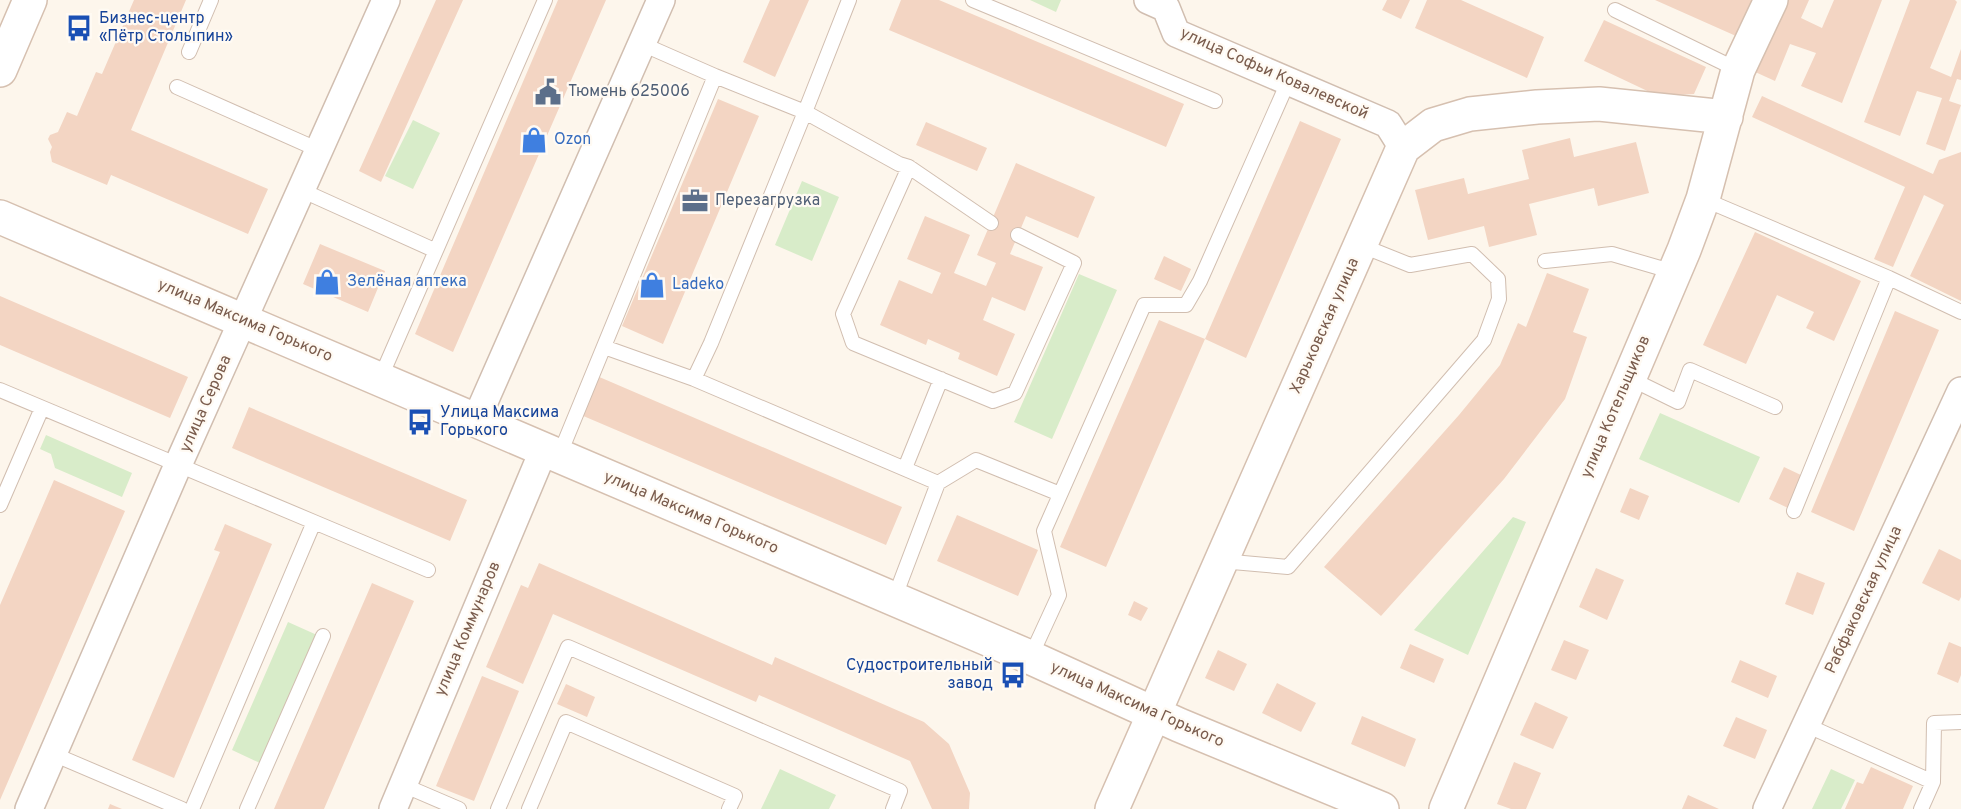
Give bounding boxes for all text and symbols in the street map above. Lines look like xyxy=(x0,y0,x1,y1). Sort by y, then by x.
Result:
place label: Бизнес-центр «Пётр Столыпин» xyxy=(99,9,233,47)
bus stop icon: Бизнес-центр «Пётр Столыпин» xyxy=(64,13,94,43)
street label: улица Софьи Ковалевской xyxy=(1177,23,1371,125)
public building icon: Тюмень 625006 xyxy=(533,77,563,107)
place label: Тюмень 625006 xyxy=(568,82,690,102)
shop icon: Ozon xyxy=(519,125,549,155)
place label: Ozon xyxy=(554,130,591,150)
office icon: Перезагрузка xyxy=(680,186,710,216)
place label: Перезагрузка xyxy=(715,191,820,211)
street label: Харьковская улица xyxy=(1286,255,1364,397)
shop icon: Зелёная аптека xyxy=(312,267,342,297)
shop icon: Ladeko xyxy=(637,270,667,300)
place label: Зелёная аптека xyxy=(347,272,467,292)
street label: улица Максима Горького xyxy=(154,275,336,367)
place label: Ladeko xyxy=(672,275,724,295)
street label: улица Котельщиков xyxy=(1577,333,1655,481)
street label: улица Серова xyxy=(176,352,236,456)
place label: Улица Максима Горького xyxy=(440,403,559,441)
bus stop icon: Улица Максима Горького xyxy=(405,407,435,437)
street label: улица Максима Горького xyxy=(600,467,782,559)
street label: Рабфаковская улица xyxy=(1821,523,1907,677)
street label: улица Коммунаров xyxy=(431,559,505,699)
place label: Судостроительный завод xyxy=(846,656,993,694)
street label: улица Максима Горького xyxy=(1047,658,1227,752)
bus stop icon: Судостроительный завод xyxy=(998,660,1028,690)

